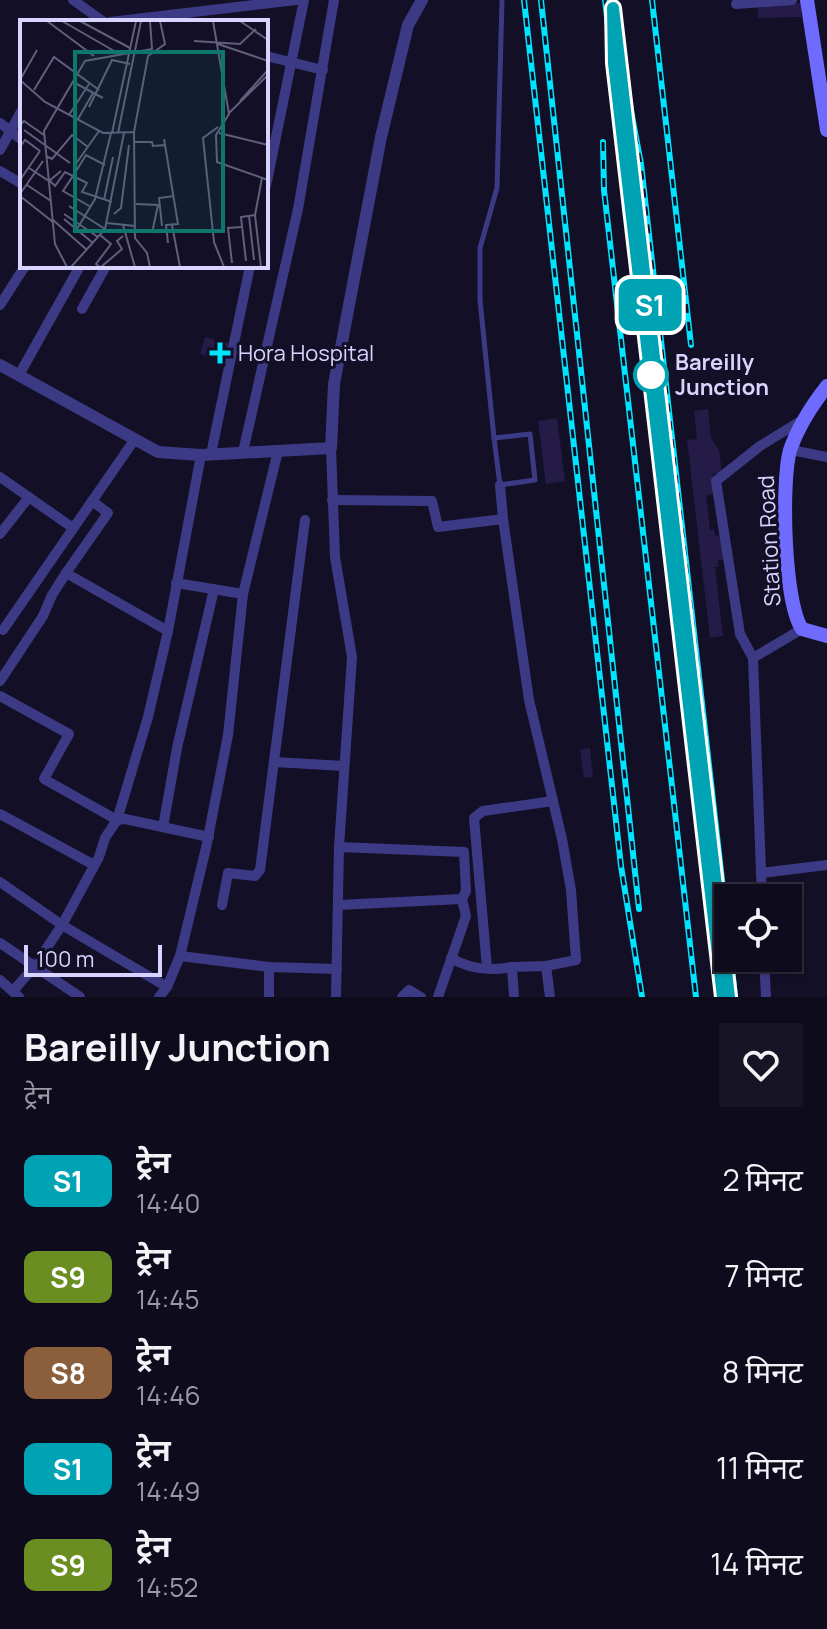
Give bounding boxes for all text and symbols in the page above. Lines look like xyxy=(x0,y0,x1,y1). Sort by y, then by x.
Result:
inset map xyxy=(20,20,268,268)
line badge: S1 xyxy=(614,279,686,331)
text: S1 xyxy=(635,286,665,324)
place label: Hora Hospital xyxy=(238,338,374,368)
marker: Hora Hospital xyxy=(209,342,231,364)
place label: Bareilly Junction xyxy=(675,347,769,402)
marker: Bareilly Junction xyxy=(634,358,668,392)
street label: Station Road xyxy=(751,475,787,607)
map controls xyxy=(714,884,802,972)
button: locate xyxy=(714,884,802,972)
scale bar xyxy=(24,941,162,977)
text: 100 m xyxy=(36,944,94,974)
text: Bareilly Junction xyxy=(24,1020,331,1072)
button: heart xyxy=(719,1023,803,1107)
text: ट्रेन xyxy=(24,1076,52,1112)
text: ट्रेन xyxy=(136,1141,171,1182)
text: 2 मिनट xyxy=(722,1159,803,1200)
text: S1 xyxy=(53,1162,83,1200)
text: 14:40 xyxy=(136,1185,200,1221)
text: ट्रेन xyxy=(136,1237,171,1278)
text: 7 मिनट xyxy=(724,1255,803,1296)
text: S9 xyxy=(50,1258,86,1296)
text: 14:45 xyxy=(136,1281,200,1317)
text: ट्रेन xyxy=(136,1333,171,1374)
text: 8 मिनट xyxy=(722,1351,803,1392)
text: S8 xyxy=(50,1354,86,1392)
text: 14:46 xyxy=(136,1377,201,1413)
text: ट्रेन xyxy=(136,1429,171,1470)
text: 11 मिनट xyxy=(716,1447,803,1488)
text: S1 xyxy=(53,1450,83,1488)
text: 14:49 xyxy=(136,1473,200,1509)
text: ट्रेन xyxy=(136,1525,171,1566)
text: 14 मिनट xyxy=(710,1543,803,1584)
text: S9 xyxy=(50,1546,86,1584)
text: 14:52 xyxy=(136,1569,198,1605)

